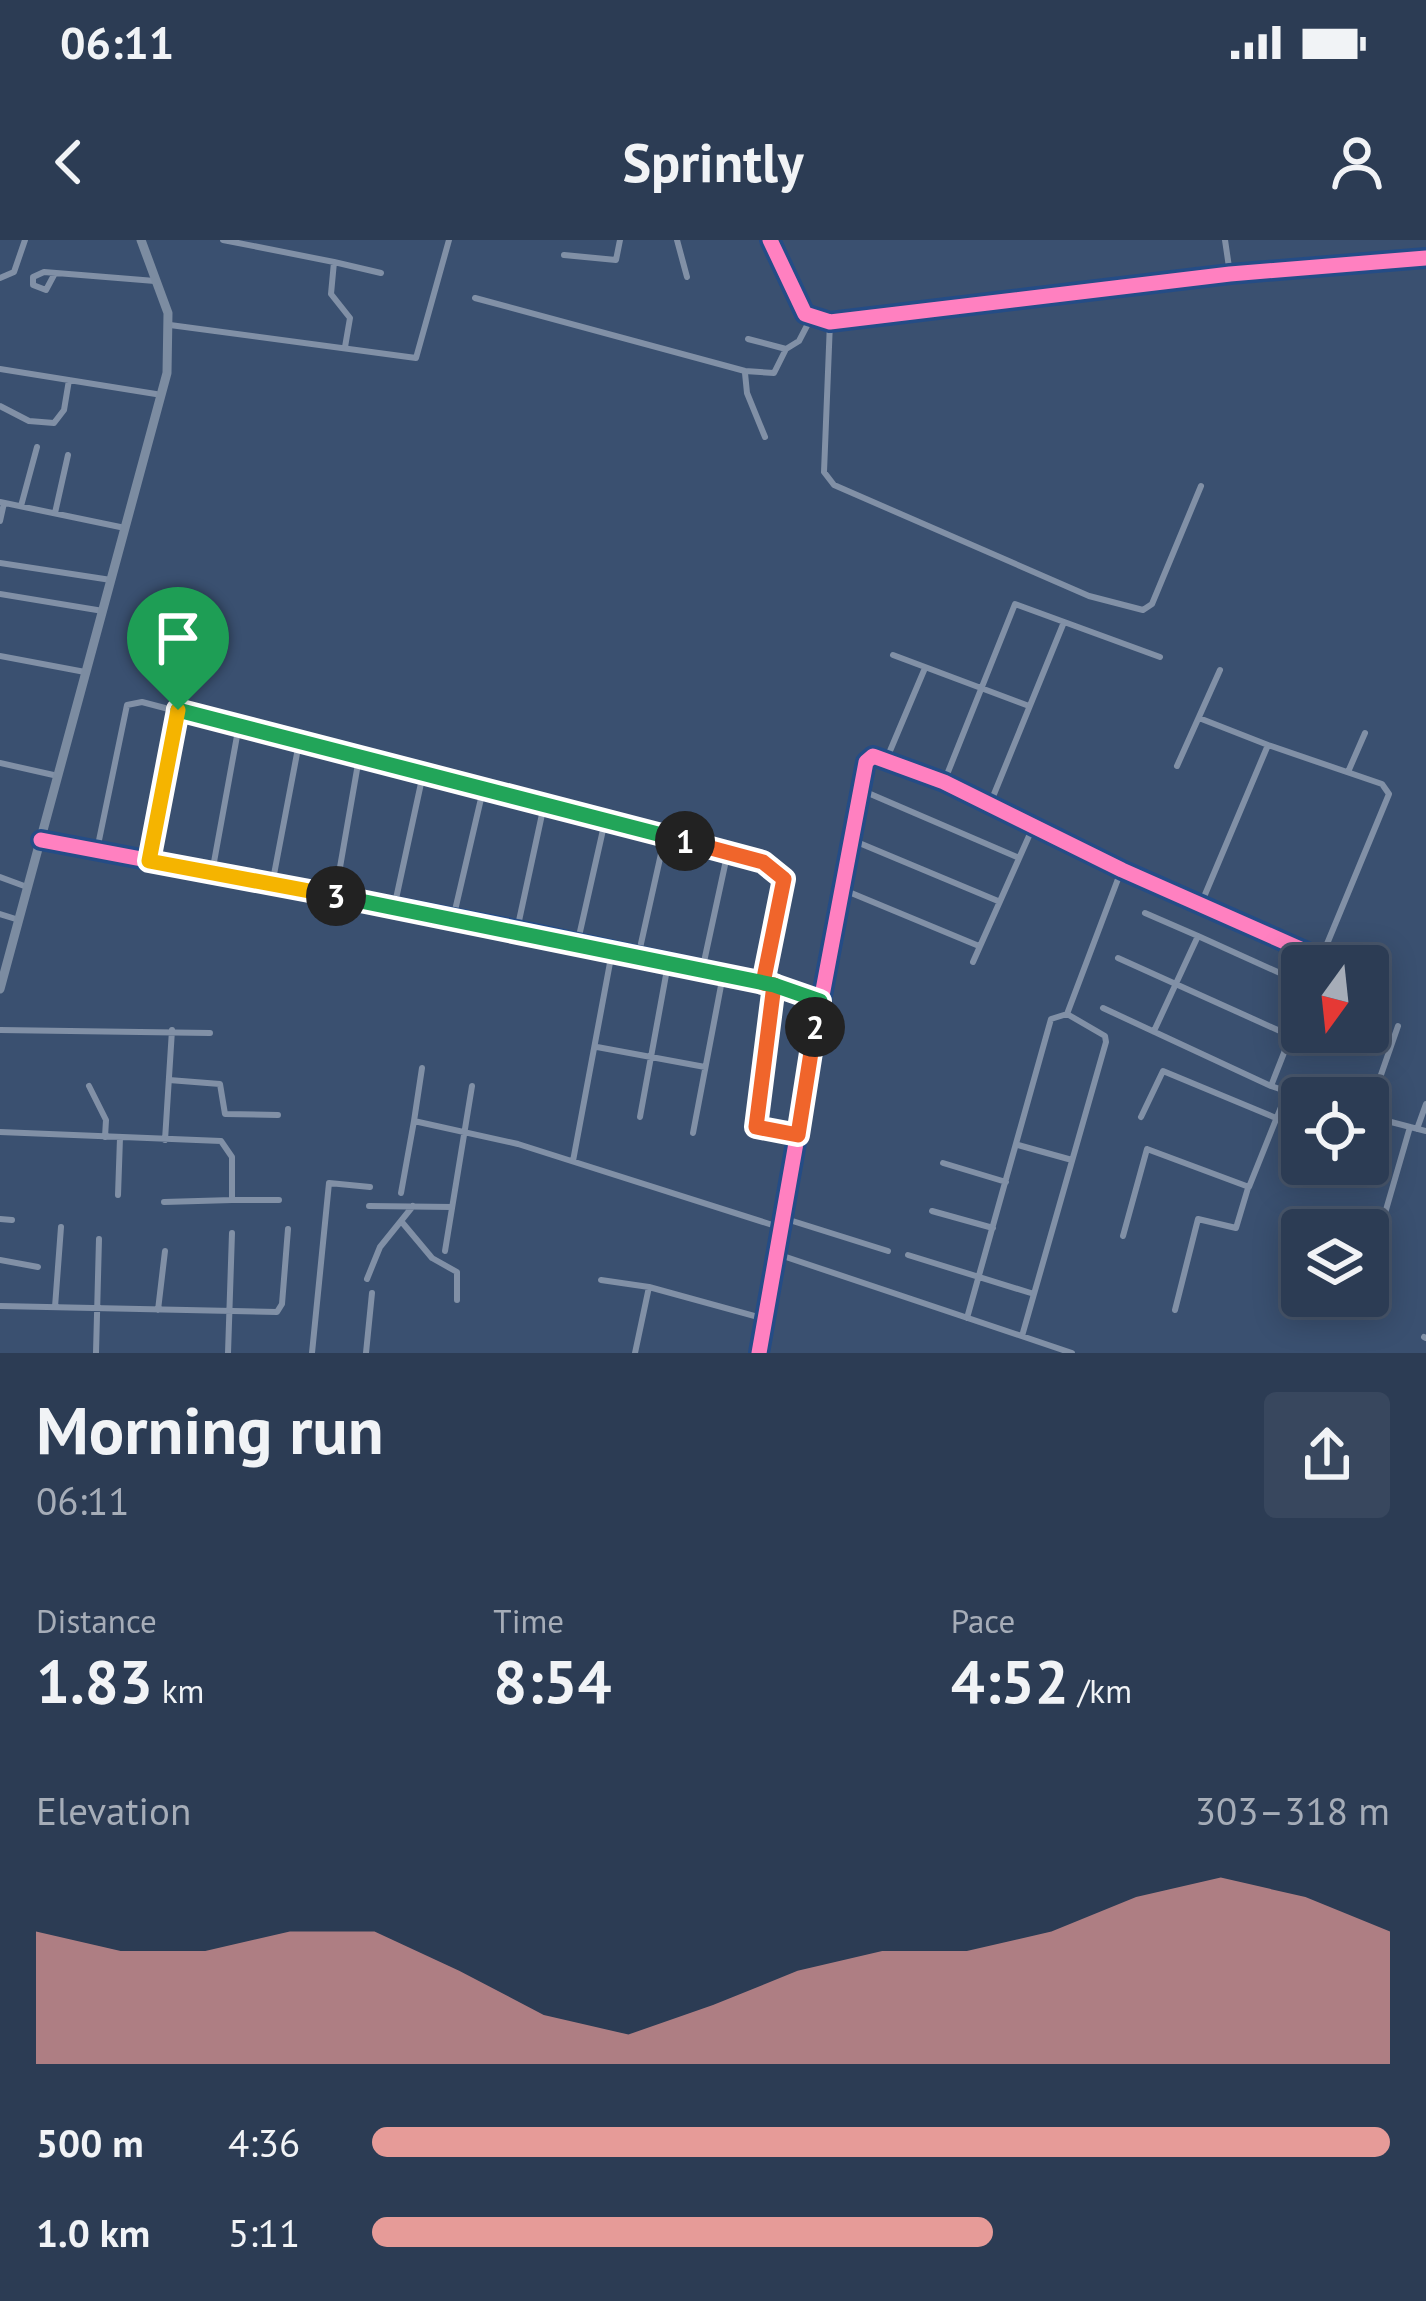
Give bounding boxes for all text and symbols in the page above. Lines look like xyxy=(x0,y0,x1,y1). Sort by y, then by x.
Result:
text: 06:11 xyxy=(60,13,174,71)
text: Sprintly xyxy=(622,127,804,197)
icon: back xyxy=(36,129,102,195)
icon: person xyxy=(1324,129,1390,195)
pin xyxy=(127,587,229,710)
icon: arrive xyxy=(145,605,211,671)
pin: 1 xyxy=(655,811,715,871)
text: 1 xyxy=(676,819,694,862)
pin: 3 xyxy=(306,866,366,926)
text: 3 xyxy=(327,874,345,917)
north arrow xyxy=(1281,945,1389,1053)
map controls xyxy=(1281,945,1389,1317)
pin: 2 xyxy=(785,997,845,1057)
text: 2 xyxy=(806,1005,824,1048)
button: locate xyxy=(1281,1077,1389,1185)
button: layers xyxy=(1281,1209,1389,1317)
text: Morning run xyxy=(36,1387,384,1472)
button: share xyxy=(1264,1392,1390,1518)
text: 06:11 xyxy=(36,1475,130,1526)
text: Distance xyxy=(36,1599,157,1642)
text: Time xyxy=(493,1599,564,1642)
text: Pace xyxy=(951,1599,1015,1642)
text: 1.83 xyxy=(36,1642,153,1720)
text: 8:54 xyxy=(493,1642,612,1720)
text: 4:52 xyxy=(951,1642,1069,1720)
text: km xyxy=(153,1669,204,1712)
text: /km xyxy=(1069,1669,1132,1712)
text: Elevation xyxy=(36,1785,191,1836)
text: 303–318 m xyxy=(1195,1785,1390,1836)
text: 500 m xyxy=(36,2117,144,2168)
text: 4:36 xyxy=(228,2117,300,2168)
text: 1.0 km xyxy=(36,2207,150,2258)
text: 5:11 xyxy=(228,2207,300,2258)

